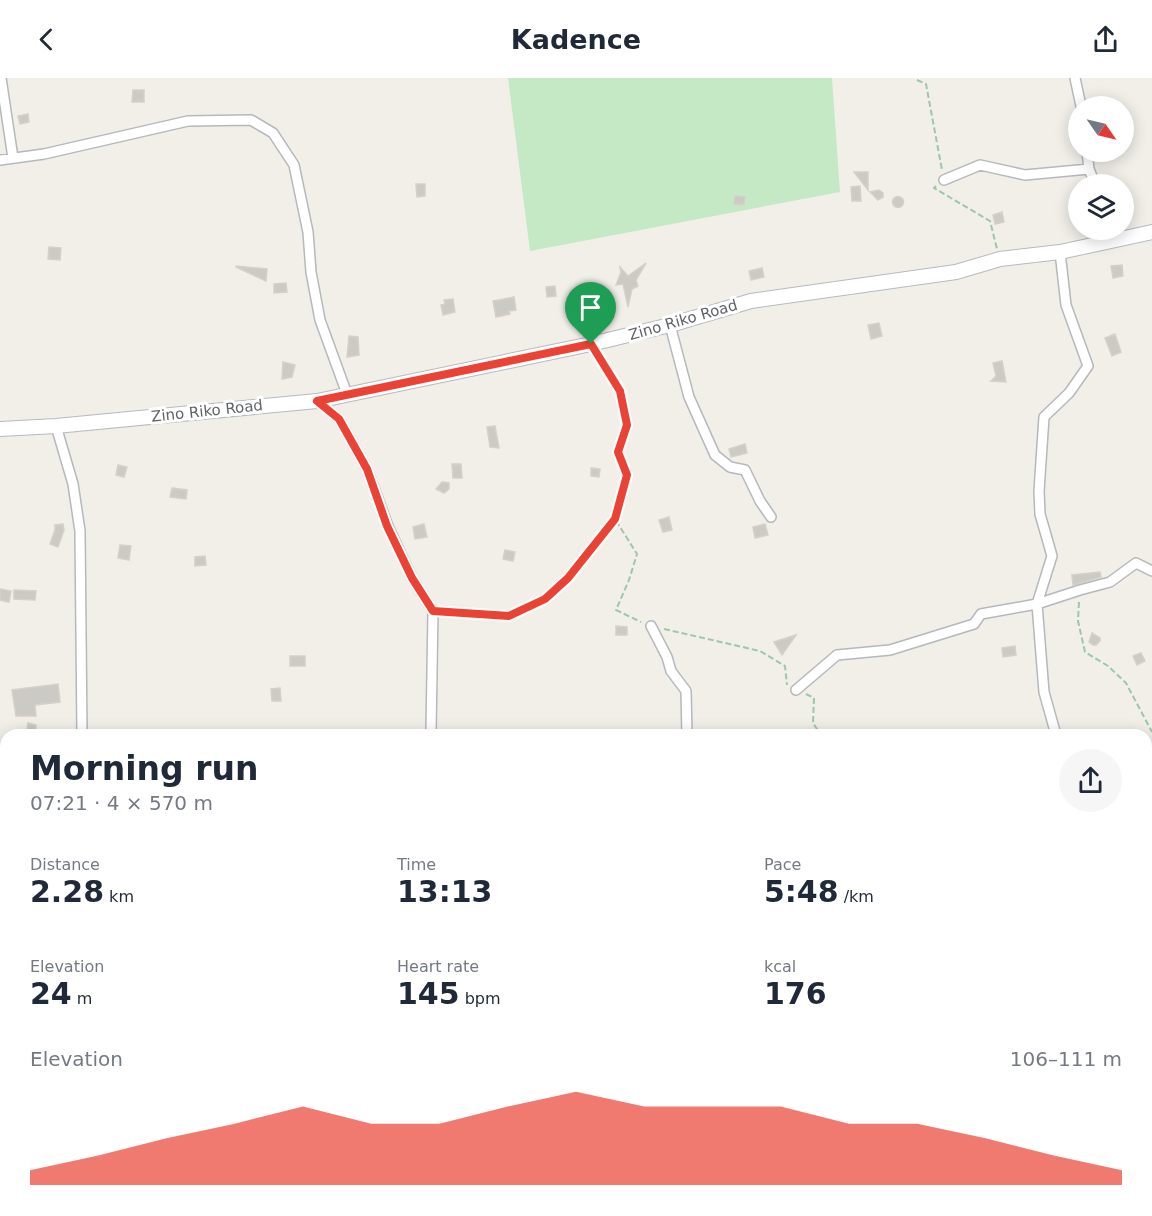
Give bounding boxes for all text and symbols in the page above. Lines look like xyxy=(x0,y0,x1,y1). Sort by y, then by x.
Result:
icon: back xyxy=(30,23,63,56)
icon: share xyxy=(1089,23,1122,56)
text: Kadence xyxy=(511,24,641,55)
north arrow xyxy=(1068,96,1134,162)
map controls xyxy=(1068,96,1134,240)
button: layers xyxy=(1068,174,1134,240)
pin xyxy=(565,282,616,344)
icon: arrive xyxy=(574,291,607,324)
street label: Zino Riko Road xyxy=(627,296,739,344)
street label: Zino Riko Road xyxy=(150,396,264,426)
text: Morning run xyxy=(30,749,258,788)
button: share xyxy=(1059,749,1122,812)
text: 07:21 · 4 × 570 m xyxy=(30,791,213,815)
text: Distance xyxy=(30,855,100,874)
text: Time xyxy=(397,855,436,874)
text: Pace xyxy=(764,855,801,874)
text: 2.28 xyxy=(30,874,104,909)
text: 13:13 xyxy=(397,874,493,909)
text: 5:48 xyxy=(764,874,839,909)
text: km xyxy=(104,887,134,906)
text: /km xyxy=(839,887,874,906)
text: Elevation xyxy=(30,957,104,976)
text: Heart rate xyxy=(397,957,479,976)
text: kcal xyxy=(764,957,796,976)
text: 24 xyxy=(30,976,72,1011)
text: 145 xyxy=(397,976,460,1011)
text: 176 xyxy=(764,976,827,1011)
text: m xyxy=(72,989,92,1008)
text: bpm xyxy=(460,989,501,1008)
text: Elevation xyxy=(30,1047,123,1071)
text: 106–111 m xyxy=(1010,1047,1122,1071)

